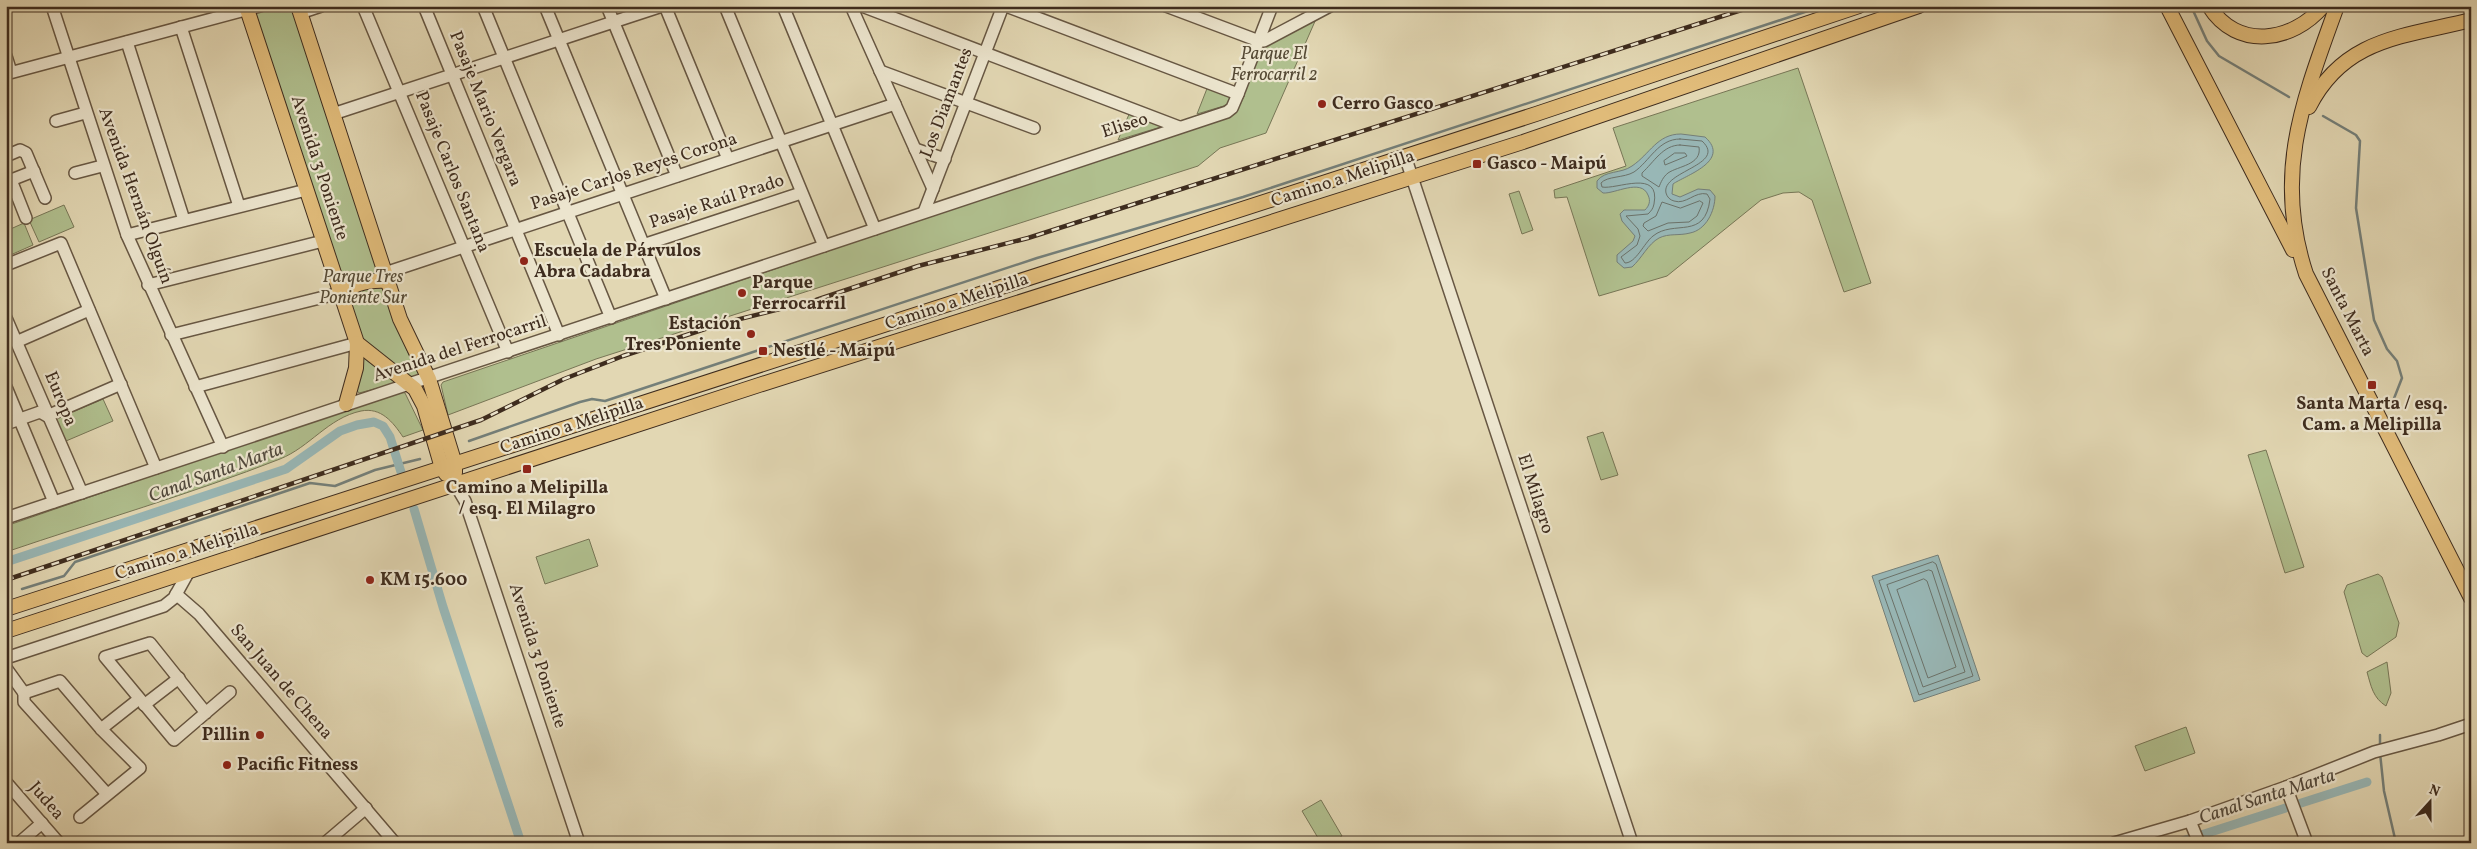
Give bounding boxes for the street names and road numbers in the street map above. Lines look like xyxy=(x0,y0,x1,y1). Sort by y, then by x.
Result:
street label: Pasaje Mario Vergara xyxy=(442,27,528,191)
street label: Los Diamantes xyxy=(914,44,980,162)
street label: Pasaje Carlos Santana xyxy=(408,87,496,257)
street label: Avenida 3 Poniente xyxy=(284,92,354,244)
street label: Avenida Hernán Olguín xyxy=(91,104,179,288)
street label: Eliseo xyxy=(1099,107,1151,145)
street label: Pasaje Carlos Reyes Corona xyxy=(528,127,740,217)
street label: Camino a Melipilla xyxy=(1268,144,1418,214)
street label: Pasaje Raúl Prado xyxy=(646,168,788,236)
street label: Santa Marta xyxy=(2314,263,2380,361)
street label: Camino a Melipilla xyxy=(882,267,1032,337)
street label: Avenida del Ferrocarril xyxy=(370,309,550,389)
street label: Europa xyxy=(37,368,83,430)
street label: Camino a Melipilla xyxy=(497,391,647,461)
street label: El Milagro xyxy=(1510,451,1560,537)
street label: Camino a Melipilla xyxy=(112,517,262,587)
street label: Avenida 3 Poniente xyxy=(502,580,572,732)
street label: San Juan de Chena xyxy=(224,619,338,745)
street label: Judea xyxy=(22,776,70,826)

